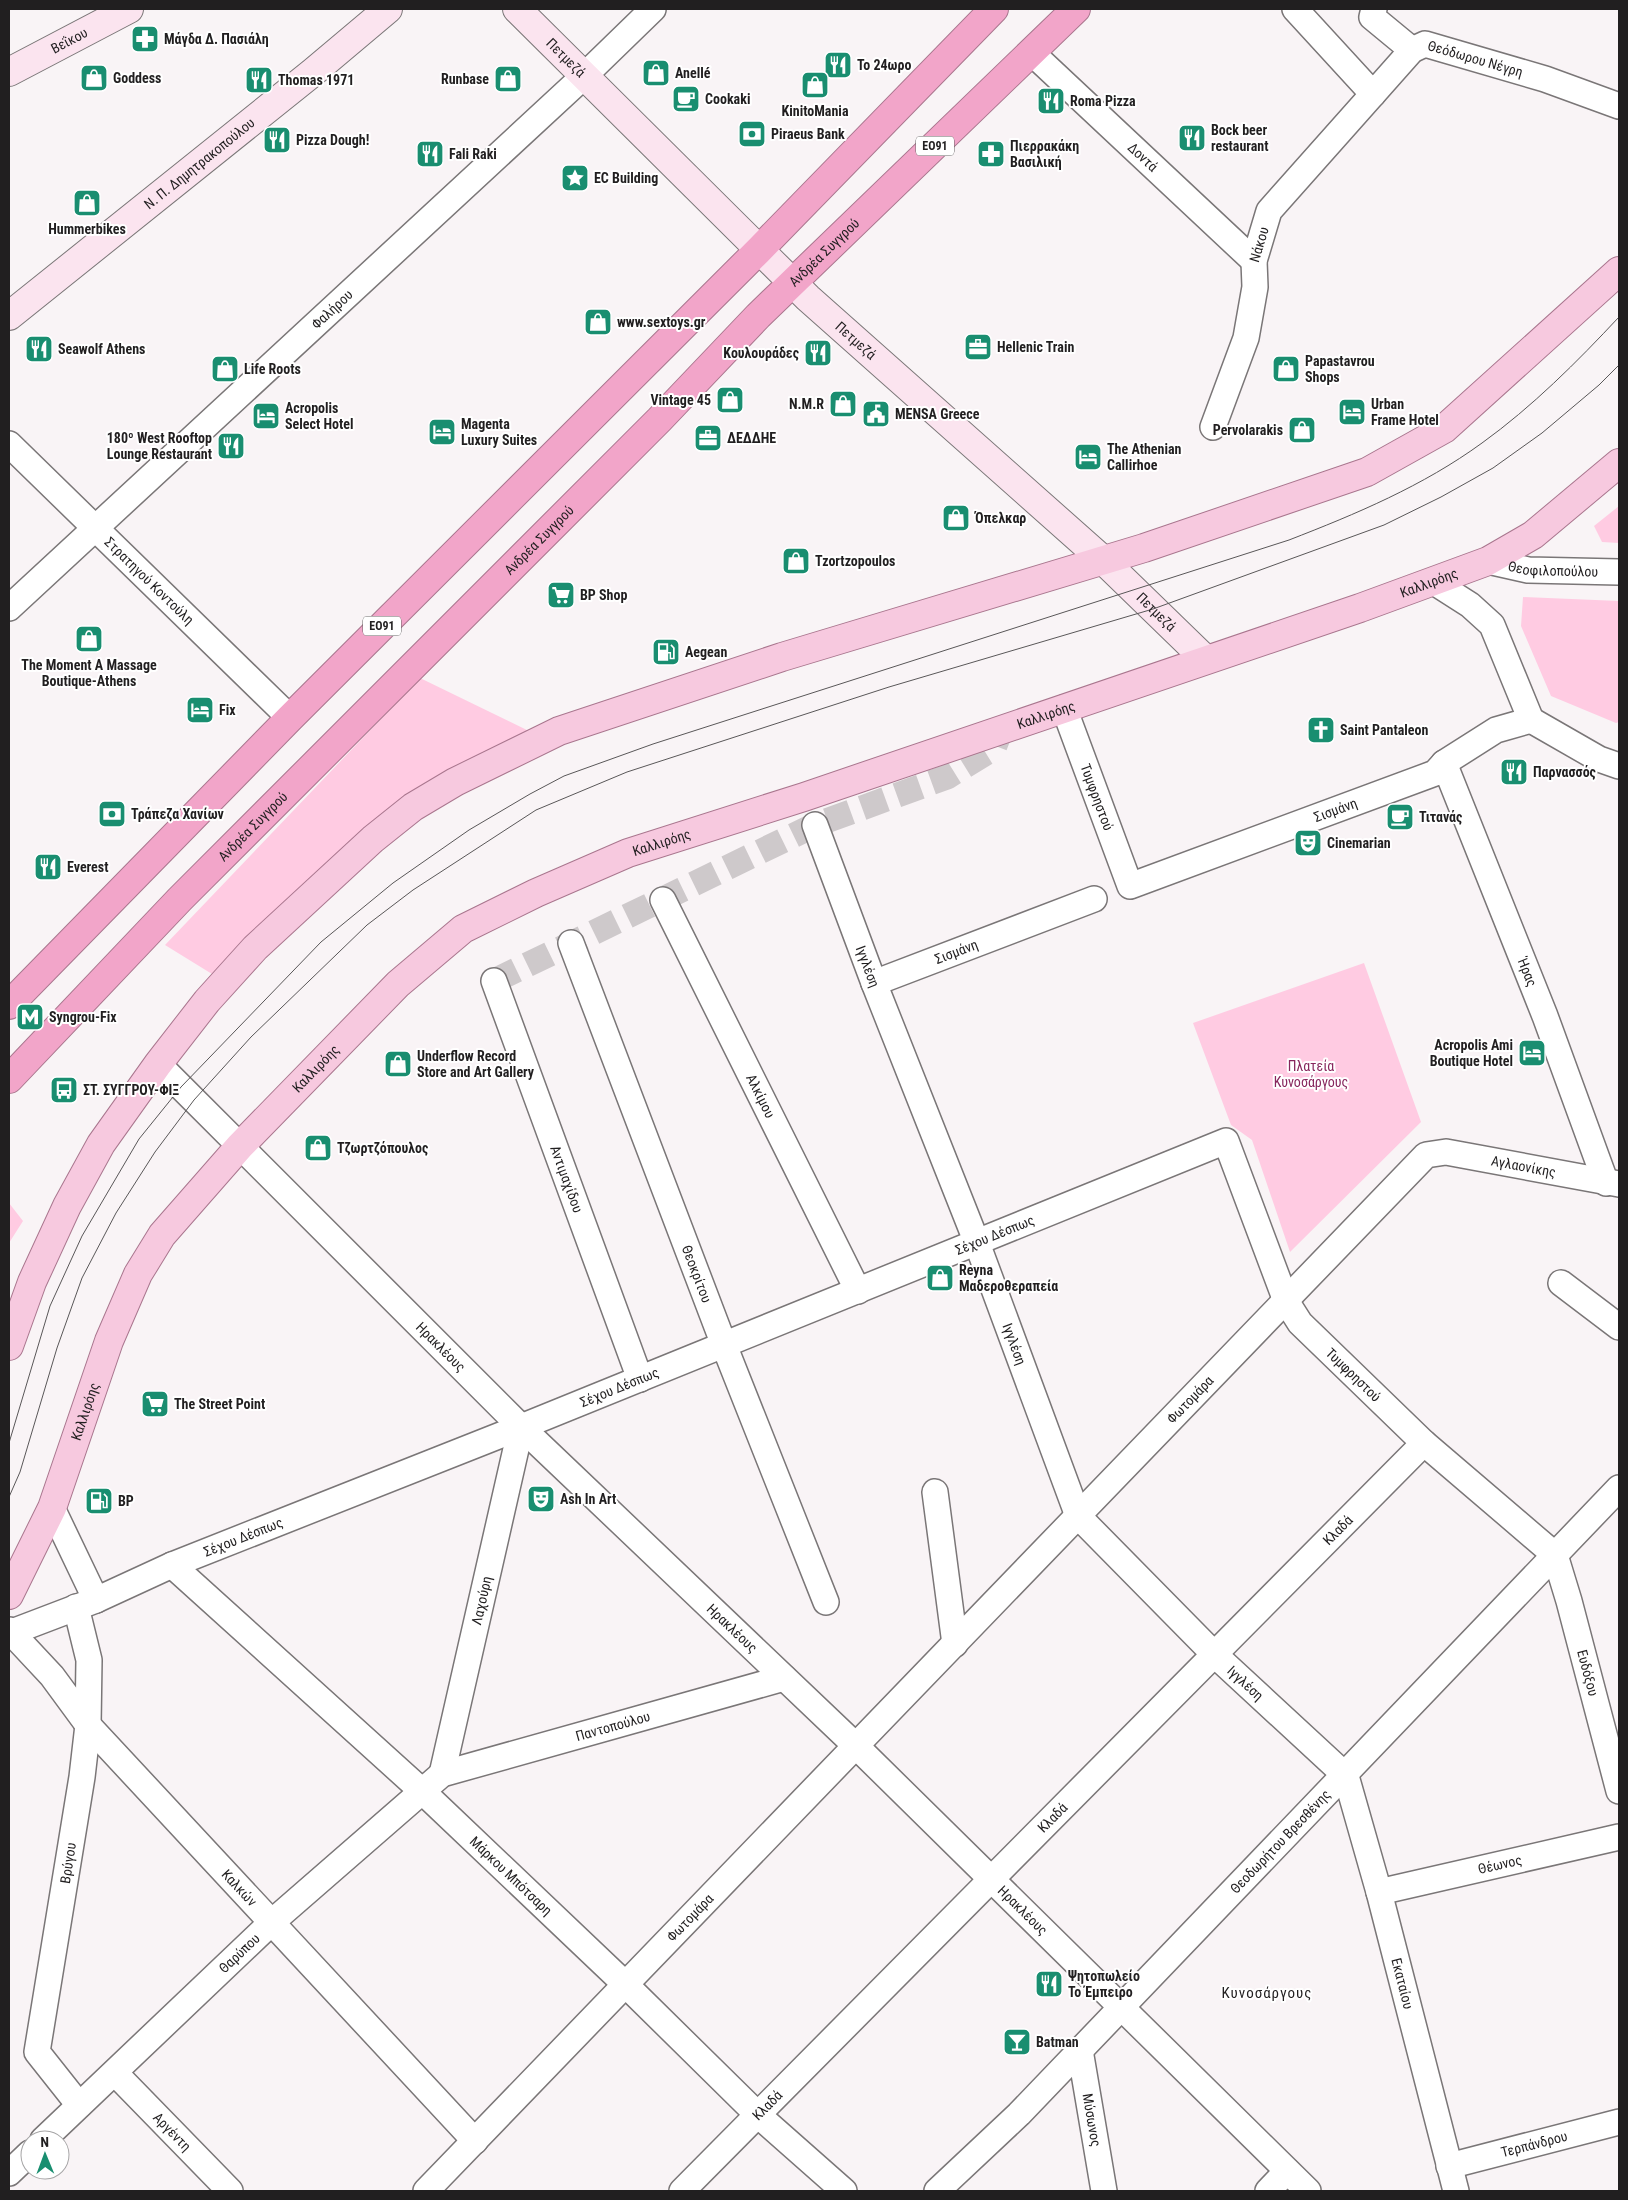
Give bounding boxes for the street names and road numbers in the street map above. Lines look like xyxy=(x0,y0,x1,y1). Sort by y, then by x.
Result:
street label: Βεΐκου xyxy=(48,24,90,57)
street label: Πετμεζά xyxy=(543,35,589,80)
street label: Θεόδωρου Νέγρη xyxy=(1426,37,1525,80)
street label: Ν. Π. Δημητρακοπούλου xyxy=(141,114,258,212)
road number: ΕΟ91 xyxy=(916,136,954,156)
street label: Δοντά xyxy=(1125,139,1161,175)
street label: Ανδρέα Συγγρού xyxy=(786,215,863,290)
street label: Νάκου xyxy=(1246,225,1272,264)
street label: Φαλήρου xyxy=(308,286,356,332)
street label: Πετμεζά xyxy=(832,318,879,363)
street label: Ανδρέα Συγγρού xyxy=(501,502,577,578)
street label: Στρατηγού Κοντούλη xyxy=(101,534,197,628)
street label: Θεοφιλοπούλου xyxy=(1507,558,1599,580)
street label: Καλλιρόης xyxy=(1398,565,1460,601)
street label: Πετμεζά xyxy=(1133,589,1179,634)
road number: ΕΟ91 xyxy=(363,616,401,636)
street label: Καλλιρόης xyxy=(1015,698,1077,732)
street label: Τυμφρηστού xyxy=(1077,761,1117,833)
street label: Ανδρέα Συγγρού xyxy=(215,788,291,864)
street label: Σισμάνη xyxy=(1312,795,1359,825)
street label: Καλλιρόης xyxy=(630,826,693,859)
street label: Σισμάνη xyxy=(932,936,980,967)
street label: Ιγγλέση xyxy=(853,943,883,990)
street label: Ήρας xyxy=(1514,954,1540,989)
street label: Καλλιρόης xyxy=(289,1041,342,1096)
street label: Αλκίμου xyxy=(743,1071,778,1121)
street label: Αντιμαχίδου xyxy=(547,1143,586,1215)
street label: Αγλαονίκης xyxy=(1490,1153,1557,1180)
street label: Σέχου Δέσπως xyxy=(953,1212,1036,1258)
street label: Θεοκρίτου xyxy=(679,1243,715,1305)
street label: Ηρακλέους xyxy=(413,1319,469,1375)
street label: Ιγγλέση xyxy=(999,1321,1029,1367)
street label: Τυμφρηστού xyxy=(1323,1345,1384,1405)
street label: Σέχου Δέσπως xyxy=(578,1364,661,1410)
street label: Φωτομάρα xyxy=(1163,1372,1217,1427)
street label: Καλλιρόης xyxy=(68,1381,102,1443)
street label: Κλαδά xyxy=(1320,1512,1356,1548)
street label: Σέχου Δέσπως xyxy=(201,1514,285,1560)
street label: Λαχούρη xyxy=(468,1574,495,1626)
street label: Ηρακλέους xyxy=(704,1600,761,1656)
street label: Ευδόξου xyxy=(1574,1648,1602,1698)
street label: Ιγγλέση xyxy=(1224,1662,1267,1704)
street label: Παντοπούλου xyxy=(574,1708,652,1744)
street label: Θεοδωρήτου Βρεσθένης xyxy=(1227,1786,1334,1897)
street label: Κλαδά xyxy=(1034,1799,1071,1836)
street label: Μάρκου Μπότσαρη xyxy=(467,1833,556,1919)
street label: Βρύγου xyxy=(57,1841,79,1885)
street label: Θέωνος xyxy=(1476,1852,1523,1877)
street label: Καλκών xyxy=(218,1866,260,1909)
street label: Ηρακλέους xyxy=(995,1882,1051,1938)
street label: Φωτομάρα xyxy=(663,1890,716,1945)
street label: Θαρύπου xyxy=(216,1930,263,1976)
street label: Εκαταίου xyxy=(1388,1956,1417,2011)
street label: Κλαδά xyxy=(749,2087,785,2123)
street label: Μύσωνος xyxy=(1080,2092,1104,2148)
street label: Αργέντη xyxy=(150,2109,194,2154)
street label: Τερπάνδρου xyxy=(1499,2128,1569,2160)

